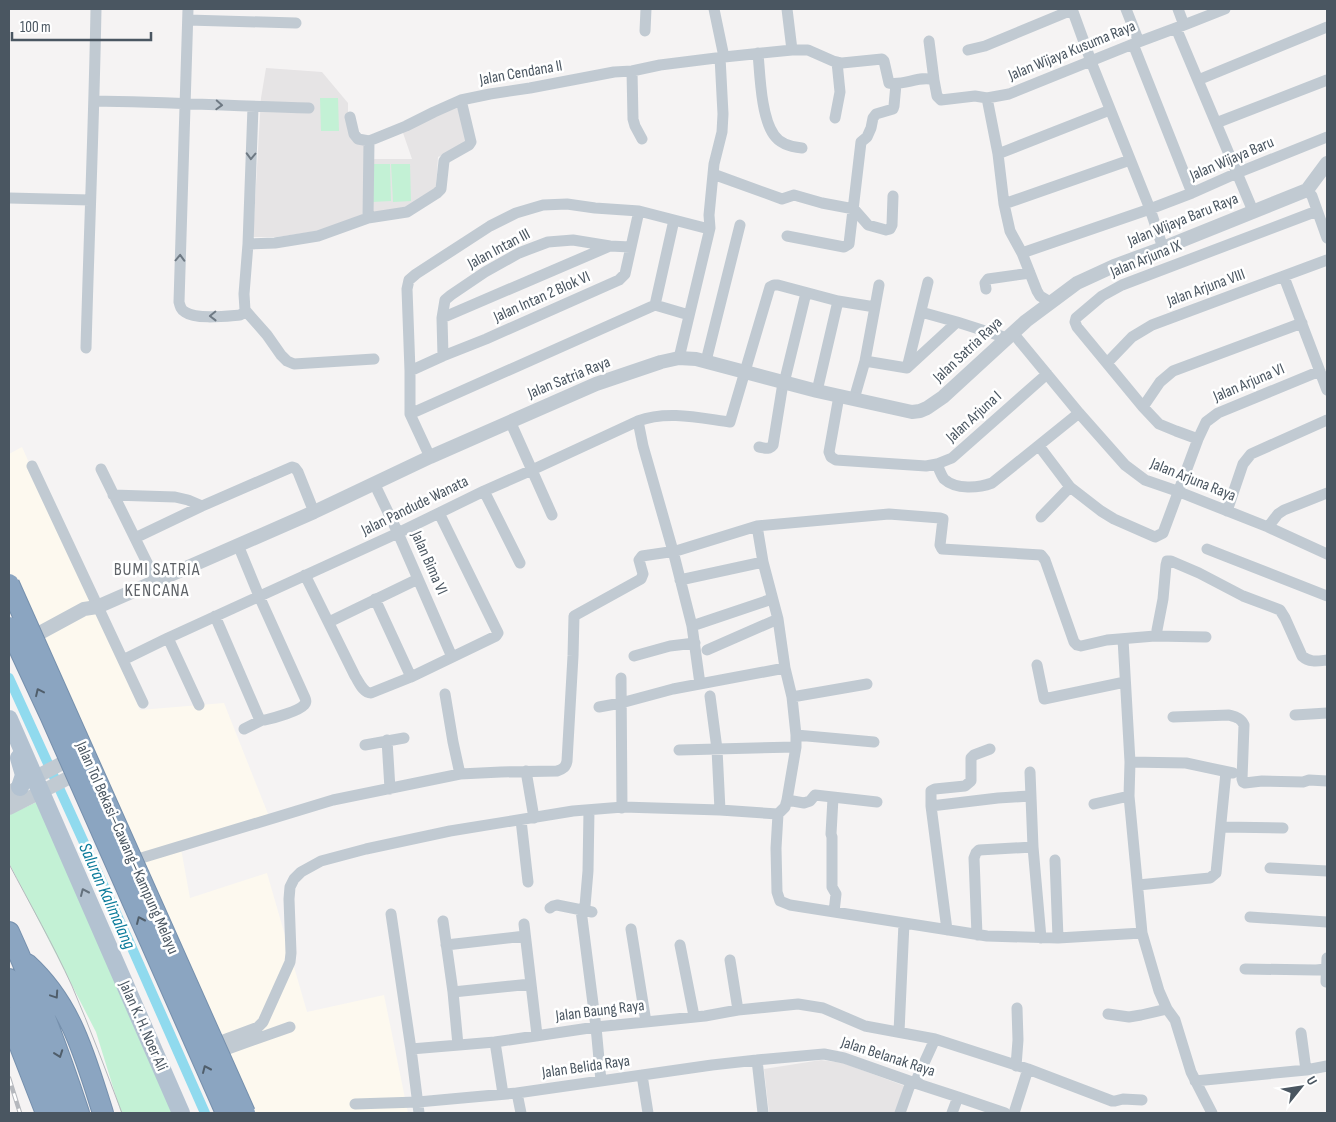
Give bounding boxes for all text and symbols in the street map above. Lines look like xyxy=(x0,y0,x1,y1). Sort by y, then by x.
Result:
scale bar xyxy=(12,10,151,42)
street label: Jalan Wijaya Kusuma Raya xyxy=(1005,17,1138,86)
text: 100 m xyxy=(20,18,51,37)
street label: Jalan Cendana II xyxy=(477,56,564,90)
one-way arrow xyxy=(215,99,223,110)
street label: Jalan Wijaya Baru xyxy=(1186,133,1277,186)
one-way arrow xyxy=(246,152,256,160)
street label: Jalan Wijaya Baru Raya xyxy=(1124,189,1241,251)
street label: Jalan Intan III xyxy=(464,225,534,274)
street label: Jalan Arjuna IX xyxy=(1107,236,1184,282)
one-way arrow xyxy=(174,254,185,262)
street label: Jalan Arjuna VIII xyxy=(1163,265,1248,311)
street label: Jalan Intan 2 Blok VI xyxy=(490,267,593,327)
one-way arrow xyxy=(208,311,216,321)
street label: Jalan Satria Raya xyxy=(929,313,1006,387)
street label: Jalan Satria Raya xyxy=(524,353,613,404)
street label: Jalan Arjuna VI xyxy=(1210,360,1287,407)
street label: Jalan Arjuna I xyxy=(942,387,1006,448)
street label: Jalan Arjuna Raya xyxy=(1147,454,1238,506)
street label: Jalan Pandude Wanata xyxy=(358,472,472,541)
street label: Jalan Bima VI xyxy=(406,527,451,598)
district label: BUMI SATRIA KENCANA xyxy=(114,559,200,601)
one-way arrow xyxy=(35,688,45,697)
street label: Jalan Tol Bekasi–Cawang–Kampung Melayu xyxy=(71,738,183,957)
water label: Saluran Kalimalang xyxy=(74,840,140,953)
one-way arrow xyxy=(80,888,91,897)
one-way arrow xyxy=(136,916,147,925)
street label: Jalan K. H. Noer Ali xyxy=(114,977,171,1074)
one-way arrow xyxy=(49,989,58,998)
street label: Jalan Baung Raya xyxy=(554,996,645,1026)
street label: Jalan Belanak Raya xyxy=(838,1033,937,1081)
one-way arrow xyxy=(53,1049,63,1057)
street label: Jalan Belida Raya xyxy=(540,1051,631,1083)
north arrow xyxy=(1276,1062,1326,1112)
one-way arrow xyxy=(202,1065,212,1074)
text: U xyxy=(1303,1073,1321,1088)

